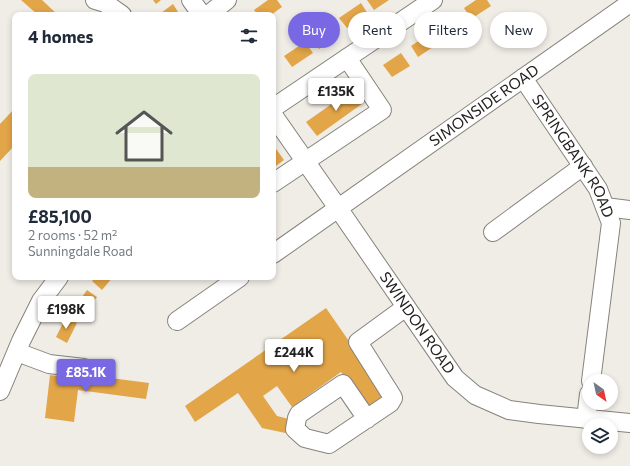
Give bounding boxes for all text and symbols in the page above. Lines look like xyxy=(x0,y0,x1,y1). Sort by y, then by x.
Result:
chip: Buy xyxy=(288,12,340,48)
chip: Rent xyxy=(348,12,406,48)
chip: Filters xyxy=(414,12,482,48)
chip: New xyxy=(490,12,547,48)
icon: filters xyxy=(238,25,260,47)
text: 4 homes xyxy=(28,26,93,47)
street label: SIMONSIDE ROAD xyxy=(425,60,542,149)
pin: £135K xyxy=(308,78,364,112)
text: £135K xyxy=(317,83,355,99)
street label: SPRINGBANK ROAD xyxy=(529,91,618,220)
icon: home xyxy=(108,100,180,172)
text: £85,100 xyxy=(28,206,92,227)
text: 2 rooms · 52 m² xyxy=(28,227,117,243)
text: Sunningdale Road xyxy=(28,243,133,259)
street label: SWINDON ROAD xyxy=(377,268,459,377)
pin: £198K xyxy=(38,296,94,330)
text: £198K xyxy=(47,301,85,317)
pin: £244K xyxy=(266,339,322,373)
text: £244K xyxy=(274,344,314,360)
pin: £85.1K xyxy=(53,359,119,393)
text: £85.1K xyxy=(66,364,106,380)
north arrow xyxy=(582,374,618,410)
map controls xyxy=(582,374,618,454)
button: layers xyxy=(582,418,618,454)

